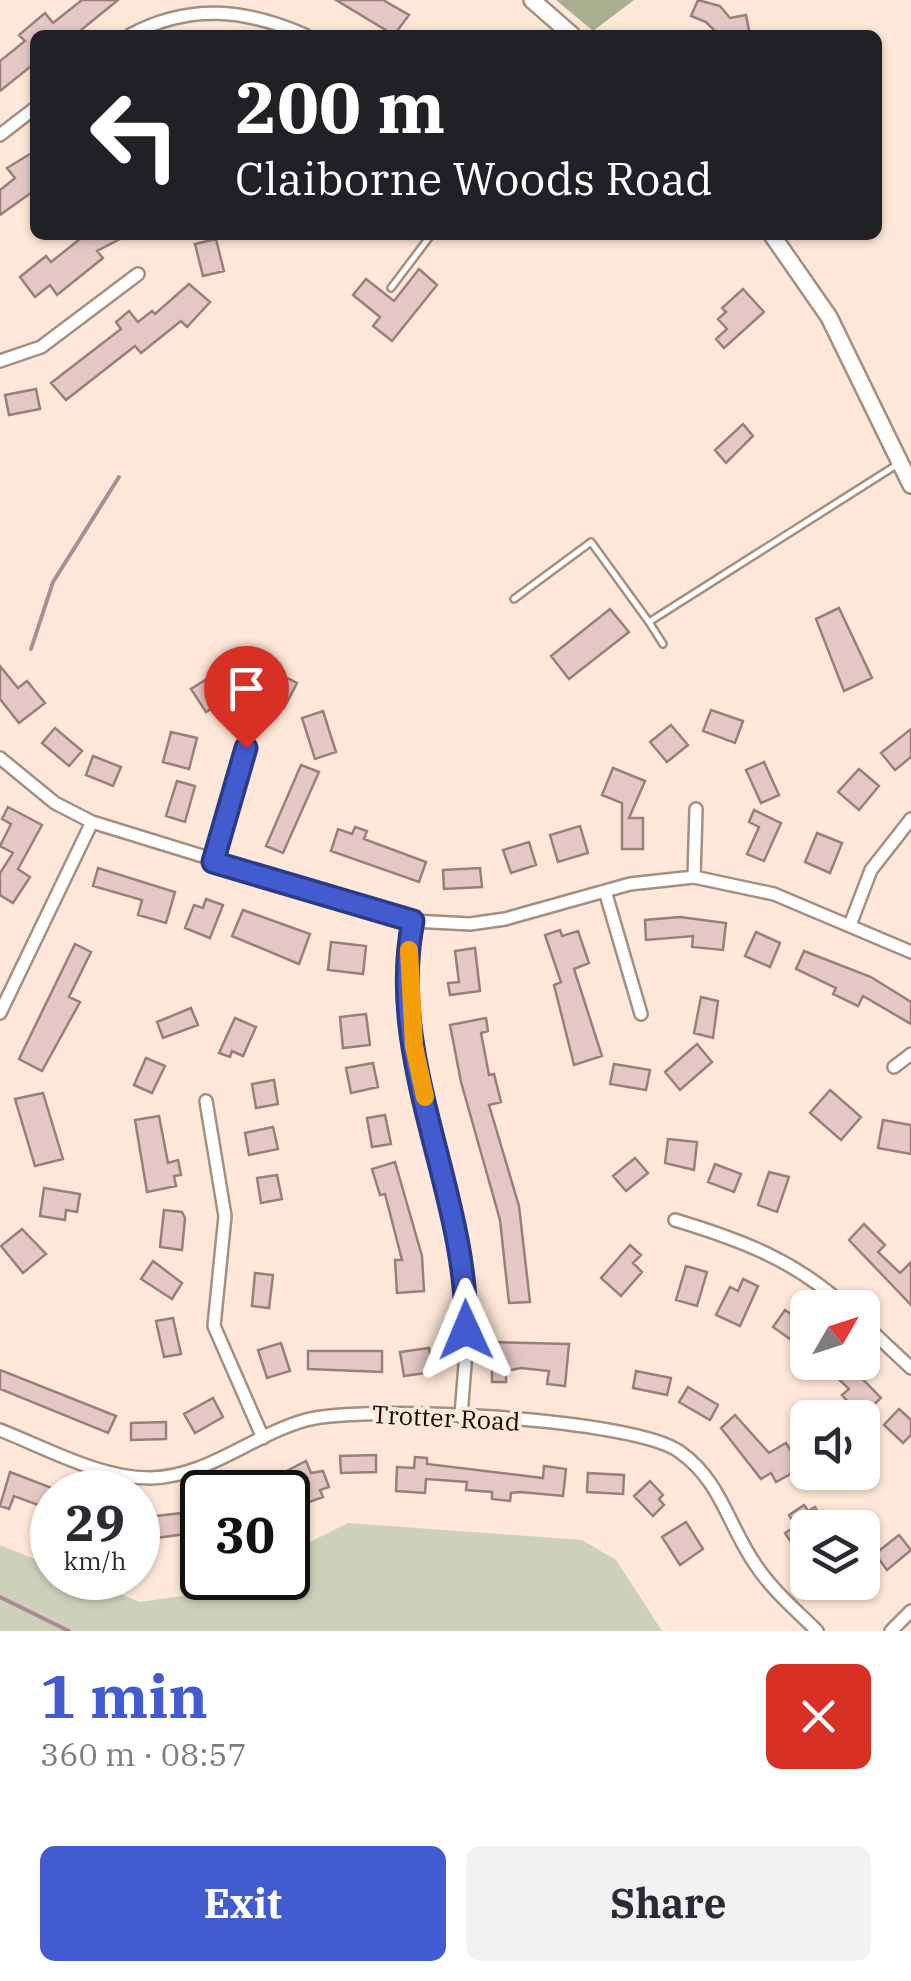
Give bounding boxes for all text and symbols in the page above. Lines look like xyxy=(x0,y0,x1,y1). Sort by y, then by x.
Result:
text: 200 m xyxy=(235,61,445,152)
icon: left xyxy=(70,70,200,200)
text: Claiborne Woods Road xyxy=(235,149,713,207)
pin xyxy=(204,646,289,749)
icon: arrive xyxy=(219,661,274,716)
position arrow xyxy=(414,1278,518,1382)
north arrow xyxy=(790,1290,880,1380)
map controls xyxy=(790,1290,880,1600)
street label: Trotter Road xyxy=(371,1397,521,1438)
button: sound xyxy=(790,1400,880,1490)
speed limit sign: 30 xyxy=(180,1470,310,1600)
text: 29 xyxy=(65,1490,125,1555)
button: layers xyxy=(790,1510,880,1600)
text: km/h xyxy=(63,1544,127,1577)
text: 1 min xyxy=(40,1656,208,1735)
button: close xyxy=(766,1664,871,1769)
text: 360 m · 08:57 xyxy=(40,1733,247,1775)
button: Exit xyxy=(40,1846,446,1961)
button: Share xyxy=(466,1846,871,1961)

